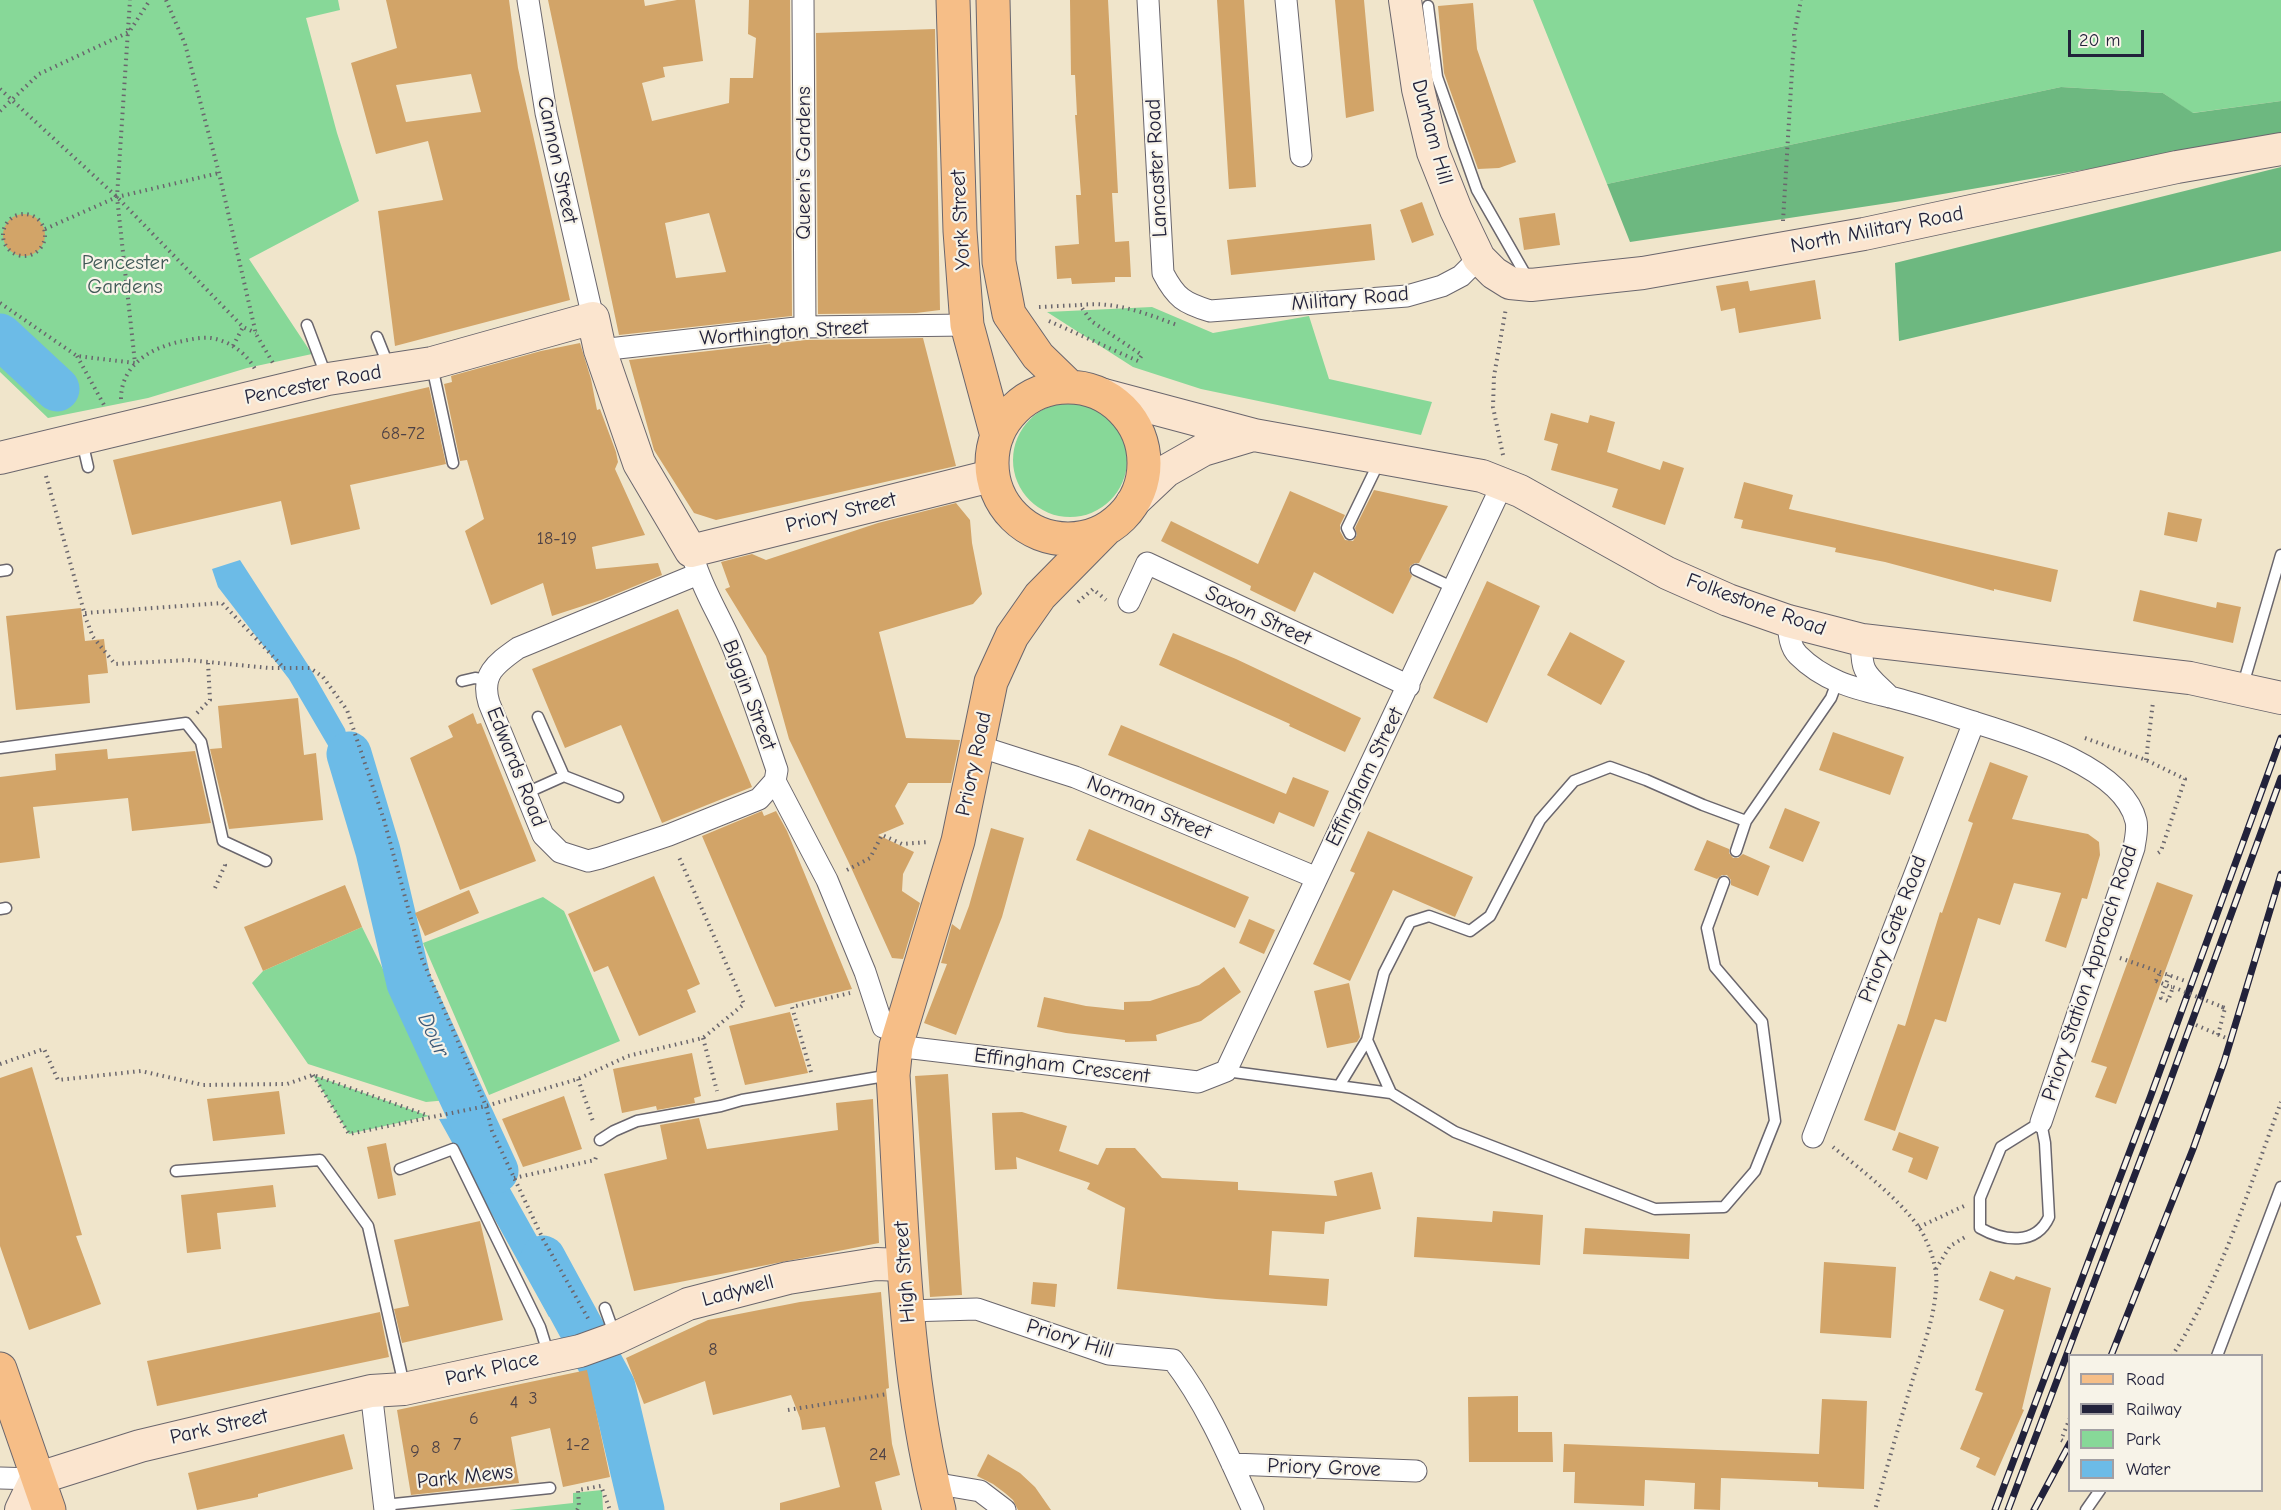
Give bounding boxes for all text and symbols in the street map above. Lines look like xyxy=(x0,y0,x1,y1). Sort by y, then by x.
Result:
scale bar xyxy=(2071,18,2148,56)
text: 20 m xyxy=(2079,30,2120,51)
street label: Durham Hill xyxy=(1406,77,1458,187)
street label: Queen's Gardens xyxy=(791,86,817,240)
street label: Cannon Street xyxy=(531,94,583,226)
street label: Lancaster Road xyxy=(1141,98,1173,238)
street label: York Street xyxy=(946,169,976,271)
street label: North Military Road xyxy=(1788,201,1966,259)
park label: Pencester Gardens xyxy=(82,250,168,300)
street label: Military Road xyxy=(1290,281,1410,317)
street label: Worthington Street xyxy=(699,315,869,351)
street label: Pencester Road xyxy=(242,359,384,411)
house number: 68-72 xyxy=(381,423,425,445)
street label: Priory Street xyxy=(783,487,899,539)
house number: 18-19 xyxy=(537,528,577,550)
street label: Folkestone Road xyxy=(1683,568,1829,642)
street label: Saxon Street xyxy=(1201,580,1315,652)
street label: Biggin Street xyxy=(716,636,782,754)
street label: Edwards Road xyxy=(481,704,551,830)
street label: Effingham Street xyxy=(1321,704,1409,850)
street label: Priory Road xyxy=(951,710,997,818)
street label: Norman Street xyxy=(1083,770,1215,846)
street label: Priory Station Approach Road xyxy=(2037,842,2143,1104)
street label: Priory Gate Road xyxy=(1853,852,1933,1006)
water label: Dour xyxy=(411,1009,455,1061)
street label: Effingham Crescent xyxy=(973,1043,1151,1089)
street label: High Street xyxy=(889,1220,921,1324)
street label: Ladywell xyxy=(699,1269,777,1313)
street label: Priory Hill xyxy=(1023,1314,1117,1364)
house number: 8 xyxy=(708,1339,718,1361)
street label: Park Place xyxy=(443,1346,541,1392)
legend xyxy=(2068,1354,2263,1492)
text: Road xyxy=(2126,1369,2165,1390)
house number: 3 xyxy=(528,1388,538,1410)
house number: 4 xyxy=(510,1392,518,1414)
text: Railway xyxy=(2126,1399,2182,1420)
street label: Park Street xyxy=(168,1403,270,1451)
house number: 6 xyxy=(469,1408,479,1430)
text: Park xyxy=(2126,1429,2160,1450)
house number: 7 xyxy=(453,1434,461,1456)
house number: 1-2 xyxy=(566,1434,590,1456)
house number: 8 xyxy=(431,1437,441,1459)
house number: 9 xyxy=(410,1441,420,1463)
house number: 24 xyxy=(869,1444,887,1466)
street label: Priory Grove xyxy=(1267,1453,1381,1483)
street label: Park Mews xyxy=(416,1459,514,1495)
text: Water xyxy=(2126,1459,2170,1480)

